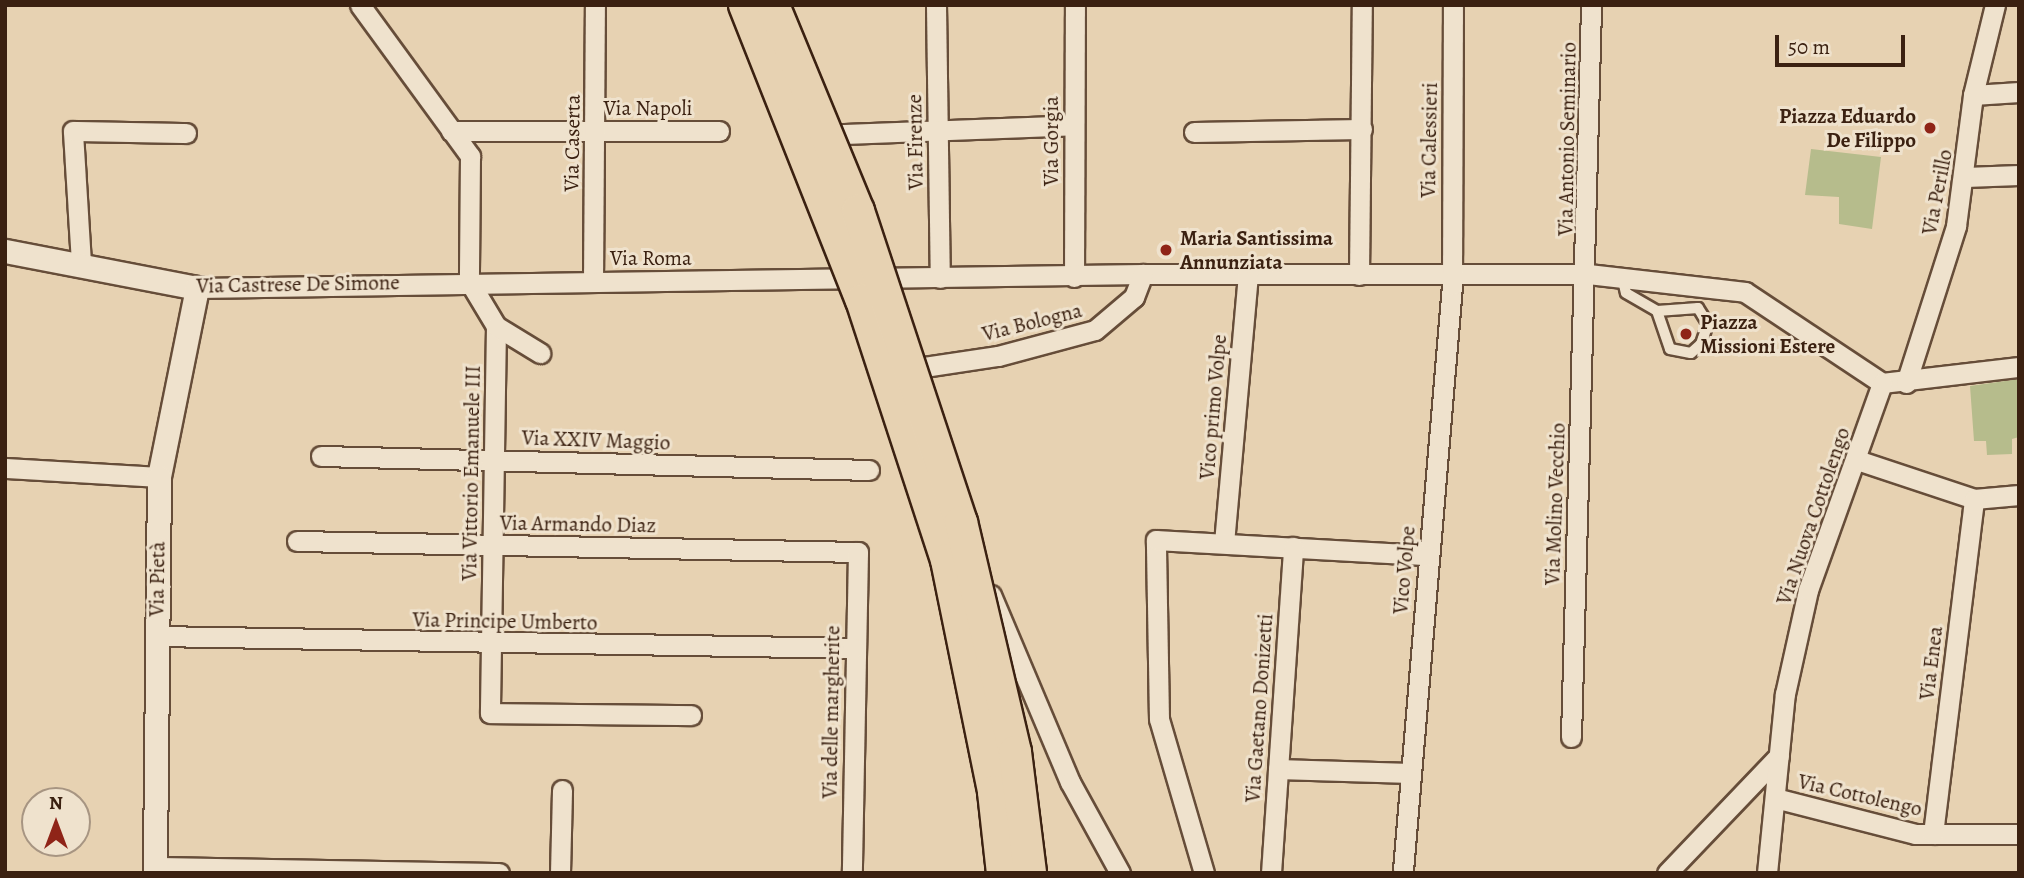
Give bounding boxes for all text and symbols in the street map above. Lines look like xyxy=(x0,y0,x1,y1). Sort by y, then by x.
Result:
scale bar xyxy=(1779,21,1909,65)
text: 50 m xyxy=(1788,33,1830,61)
street label: Via Antonio Seminario xyxy=(1553,42,1581,236)
street label: Via Calessieri xyxy=(1415,82,1443,198)
street label: Via Caserta xyxy=(559,94,585,192)
street label: Via Firenze xyxy=(902,94,928,190)
street label: Via Napoli xyxy=(604,95,692,121)
street label: Via Gorgia xyxy=(1038,96,1064,186)
place label: Piazza Eduardo De Filippo xyxy=(1779,103,1916,153)
marker: Piazza Eduardo De Filippo xyxy=(1922,120,1938,136)
street label: Via Perillo xyxy=(1916,147,1958,237)
place label: Maria Santissima Annunziata xyxy=(1180,225,1333,275)
marker: Maria Santissima Annunziata xyxy=(1158,242,1174,258)
street label: Via Roma xyxy=(610,245,692,271)
street label: Via Castrese De Simone xyxy=(196,270,400,298)
street label: Via Bologna xyxy=(979,297,1085,347)
place label: Piazza Missioni Estere xyxy=(1700,309,1835,359)
marker: Piazza Missioni Estere xyxy=(1678,326,1694,342)
street label: Vico primo Volpe xyxy=(1194,333,1232,481)
street label: Via Vittorio Emanuele III xyxy=(457,365,485,581)
street label: Via Molino Vecchio xyxy=(1540,422,1570,586)
street label: Via Nuova Cottolengo xyxy=(1771,424,1855,608)
street label: Via XXIV Maggio xyxy=(521,425,671,455)
street label: Via Armando Diaz xyxy=(500,510,656,538)
street label: Vico Volpe xyxy=(1388,525,1420,615)
street label: Via Pietà xyxy=(144,541,170,617)
street label: Via Principe Umberto xyxy=(412,607,598,635)
street label: Via Gaetano Donizetti xyxy=(1240,613,1278,803)
street label: Via delle margherite xyxy=(817,625,845,799)
street label: Via Enea xyxy=(1914,625,1948,701)
street label: Via Cottolengo xyxy=(1796,769,1924,821)
north arrow xyxy=(21,787,91,857)
text: N xyxy=(49,790,63,816)

